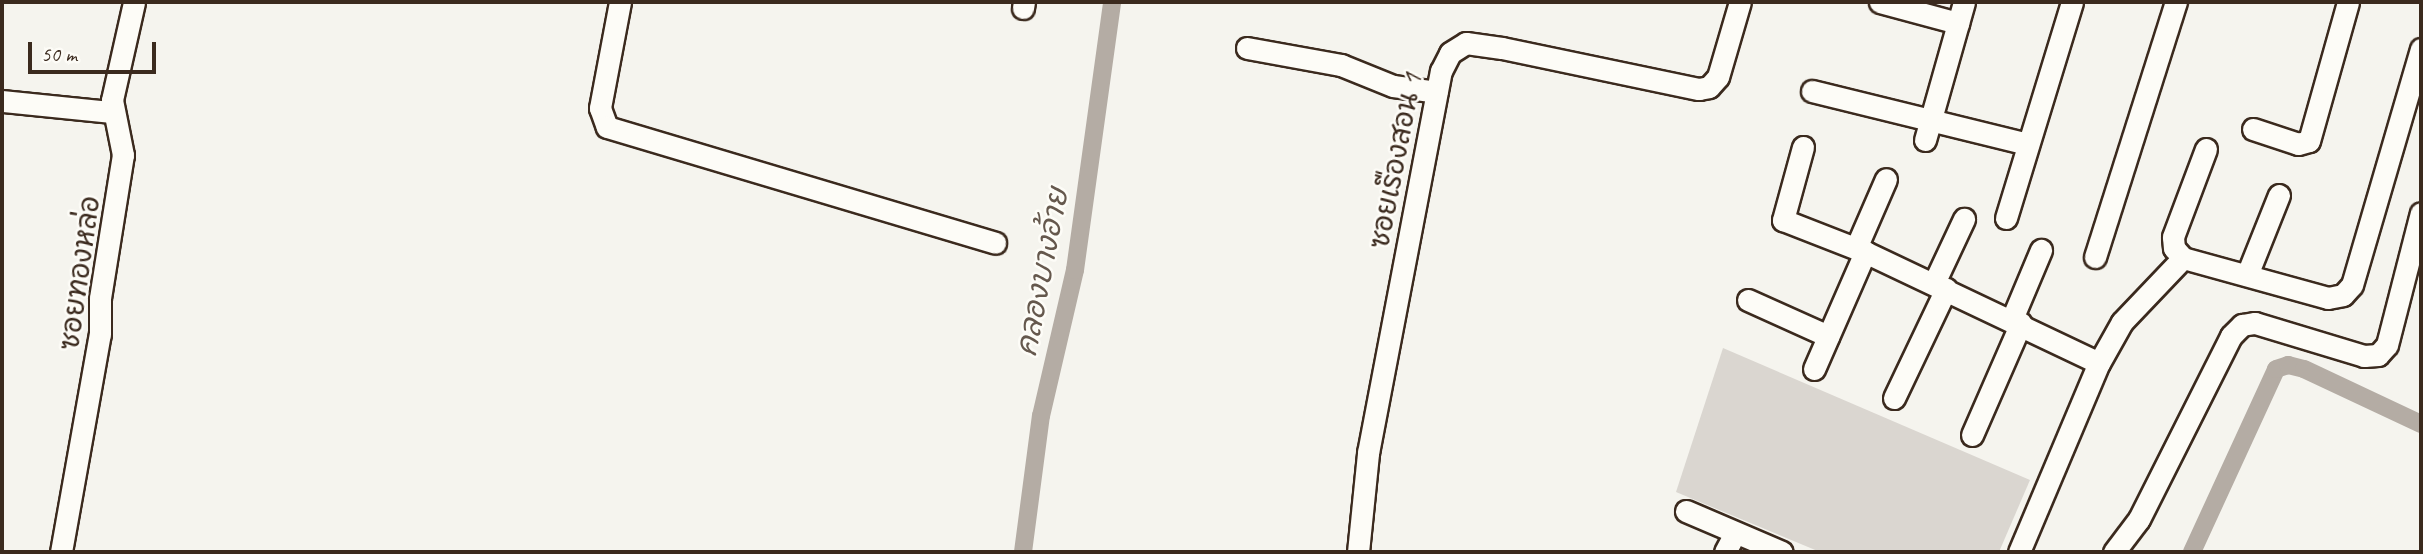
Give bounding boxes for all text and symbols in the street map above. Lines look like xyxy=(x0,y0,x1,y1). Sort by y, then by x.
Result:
scale bar xyxy=(32,28,159,72)
text: 50 m xyxy=(41,41,77,67)
street label: ซอยเรืองสอน 1 xyxy=(1363,71,1429,251)
water label: คลองบางอ้าย xyxy=(1008,185,1076,359)
street label: ซอยทองหล่อ xyxy=(53,194,107,352)

